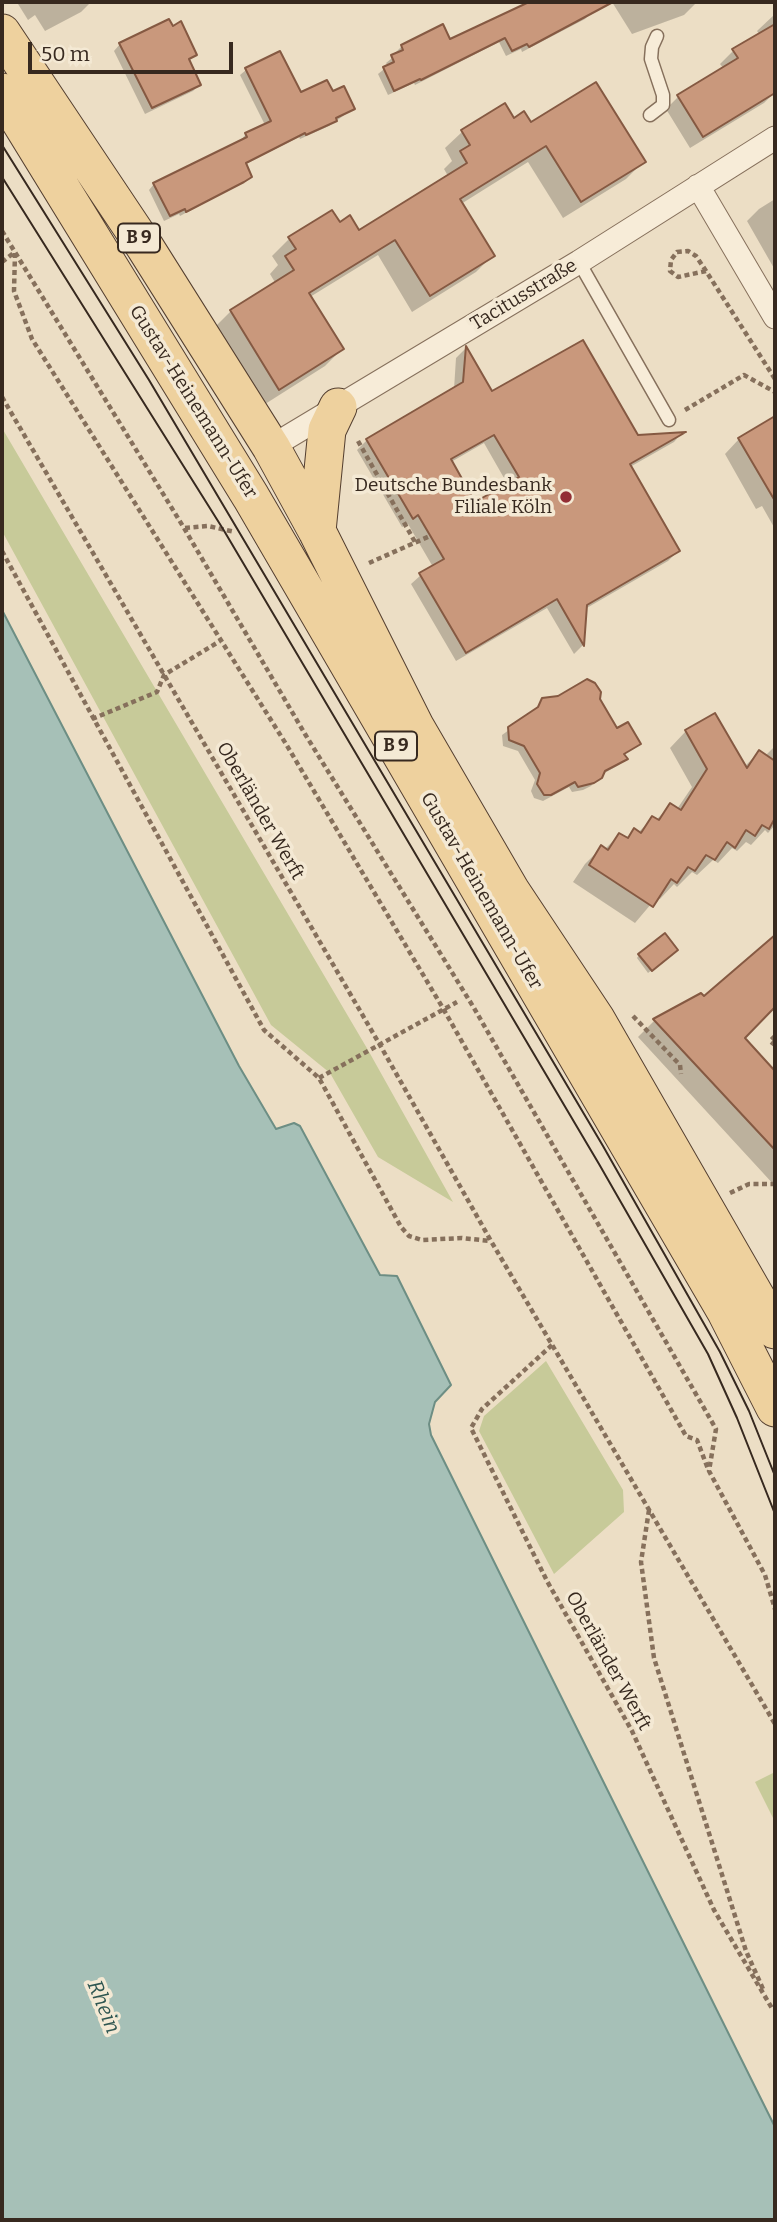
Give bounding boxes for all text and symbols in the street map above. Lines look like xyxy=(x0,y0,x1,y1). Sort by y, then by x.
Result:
scale bar xyxy=(32,28,236,72)
text: 50 m xyxy=(41,41,90,67)
road number: B 9 xyxy=(118,224,160,252)
street label: Tacitusstraße xyxy=(467,254,581,336)
street label: Gustav-Heinemann-Ufer xyxy=(124,301,262,503)
place label: Deutsche Bundesbank Filiale Köln xyxy=(354,475,552,519)
marker: Deutsche Bundesbank Filiale Köln xyxy=(558,489,574,505)
road number: B 9 xyxy=(375,732,417,760)
street label: Oberländer Werft xyxy=(211,738,309,884)
street label: Gustav-Heinemann-Ufer xyxy=(415,788,547,994)
street label: Oberländer Werft xyxy=(560,1588,656,1734)
water label: Rhein xyxy=(81,1977,125,2037)

